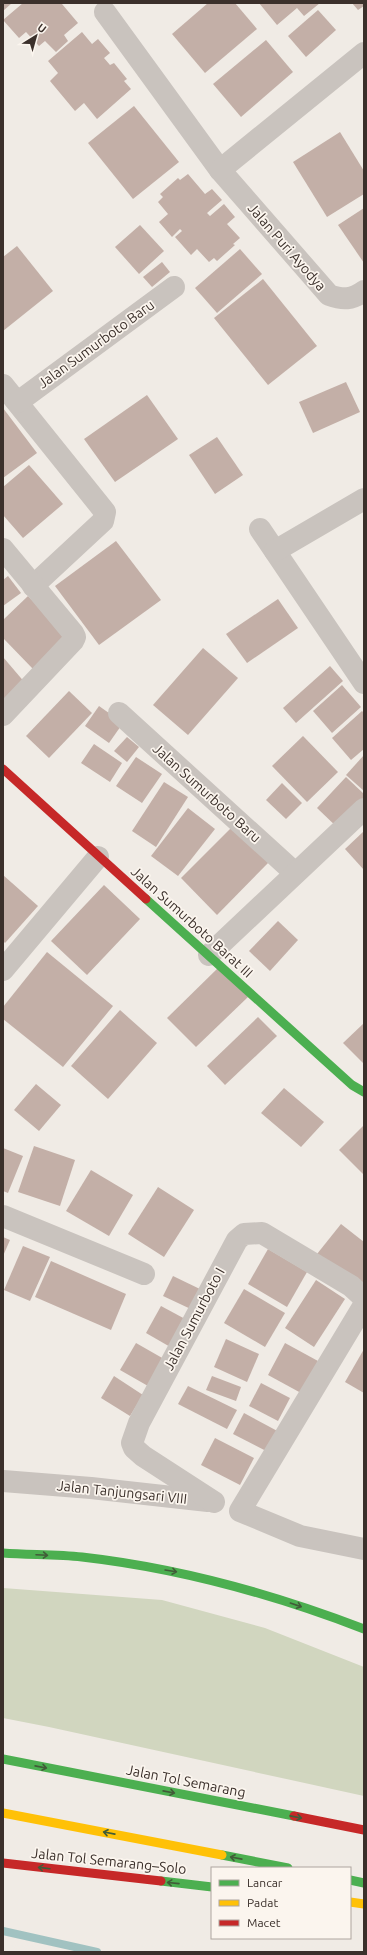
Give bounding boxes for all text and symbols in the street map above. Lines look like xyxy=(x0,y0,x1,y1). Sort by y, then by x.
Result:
north arrow xyxy=(16,16,56,56)
text: U xyxy=(35,21,49,35)
street label: Jalan Puri Ayodya xyxy=(245,200,329,294)
street label: Jalan Sumurboto Baru xyxy=(35,297,157,391)
street label: Jalan Sumurboto Baru xyxy=(150,740,264,846)
street label: Jalan Sumurboto Barat III xyxy=(128,863,256,981)
street label: Jalan Sumurboto I xyxy=(160,1265,228,1373)
street label: Jalan Tanjungsari VIII xyxy=(56,1477,188,1507)
one-way arrow xyxy=(35,1552,48,1559)
one-way arrow xyxy=(164,1567,177,1575)
one-way arrow xyxy=(290,1601,302,1609)
street label: Jalan Tol Semarang xyxy=(125,1762,247,1800)
one-way arrow xyxy=(34,1763,47,1771)
one-way arrow xyxy=(162,1788,175,1796)
one-way arrow xyxy=(290,1813,303,1821)
one-way arrow xyxy=(102,1829,115,1837)
street label: Jalan Tol Semarang–Solo xyxy=(31,1845,187,1877)
one-way arrow xyxy=(230,1853,243,1861)
one-way arrow xyxy=(38,1864,51,1872)
legend xyxy=(211,1867,351,1939)
text: Lancar xyxy=(247,1876,283,1889)
one-way arrow xyxy=(167,1879,180,1887)
text: Padat xyxy=(247,1896,278,1909)
text: Macet xyxy=(247,1916,281,1929)

